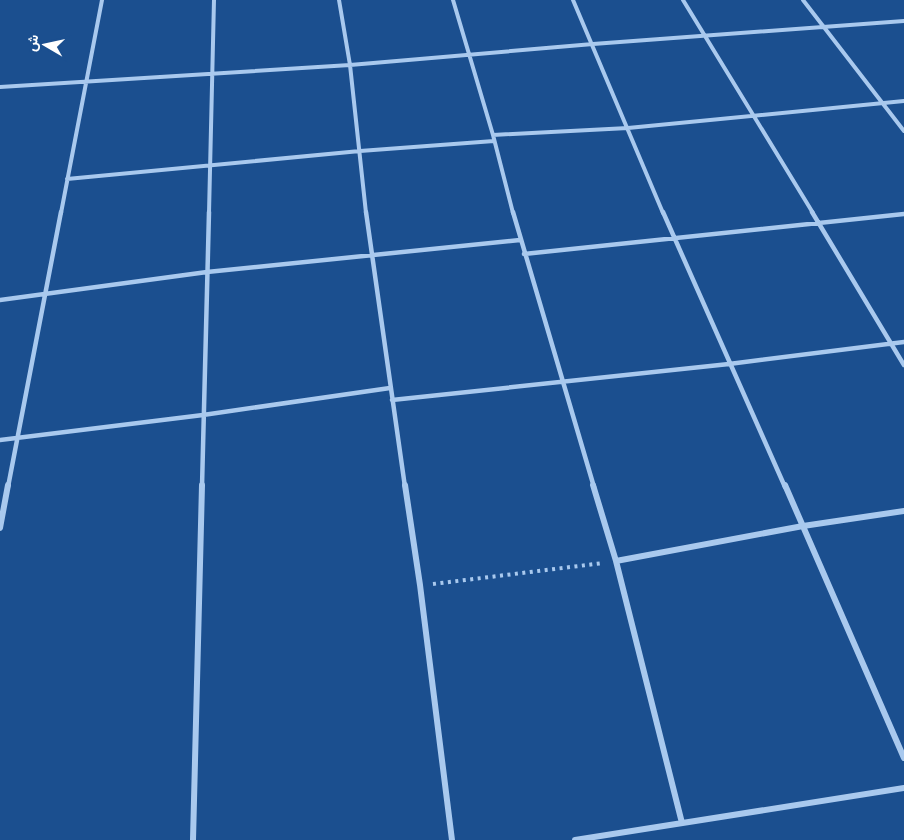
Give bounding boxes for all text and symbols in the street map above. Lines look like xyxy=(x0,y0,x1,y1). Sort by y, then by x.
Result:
north arrow xyxy=(20,20,70,70)
text: ش xyxy=(23,33,42,53)

